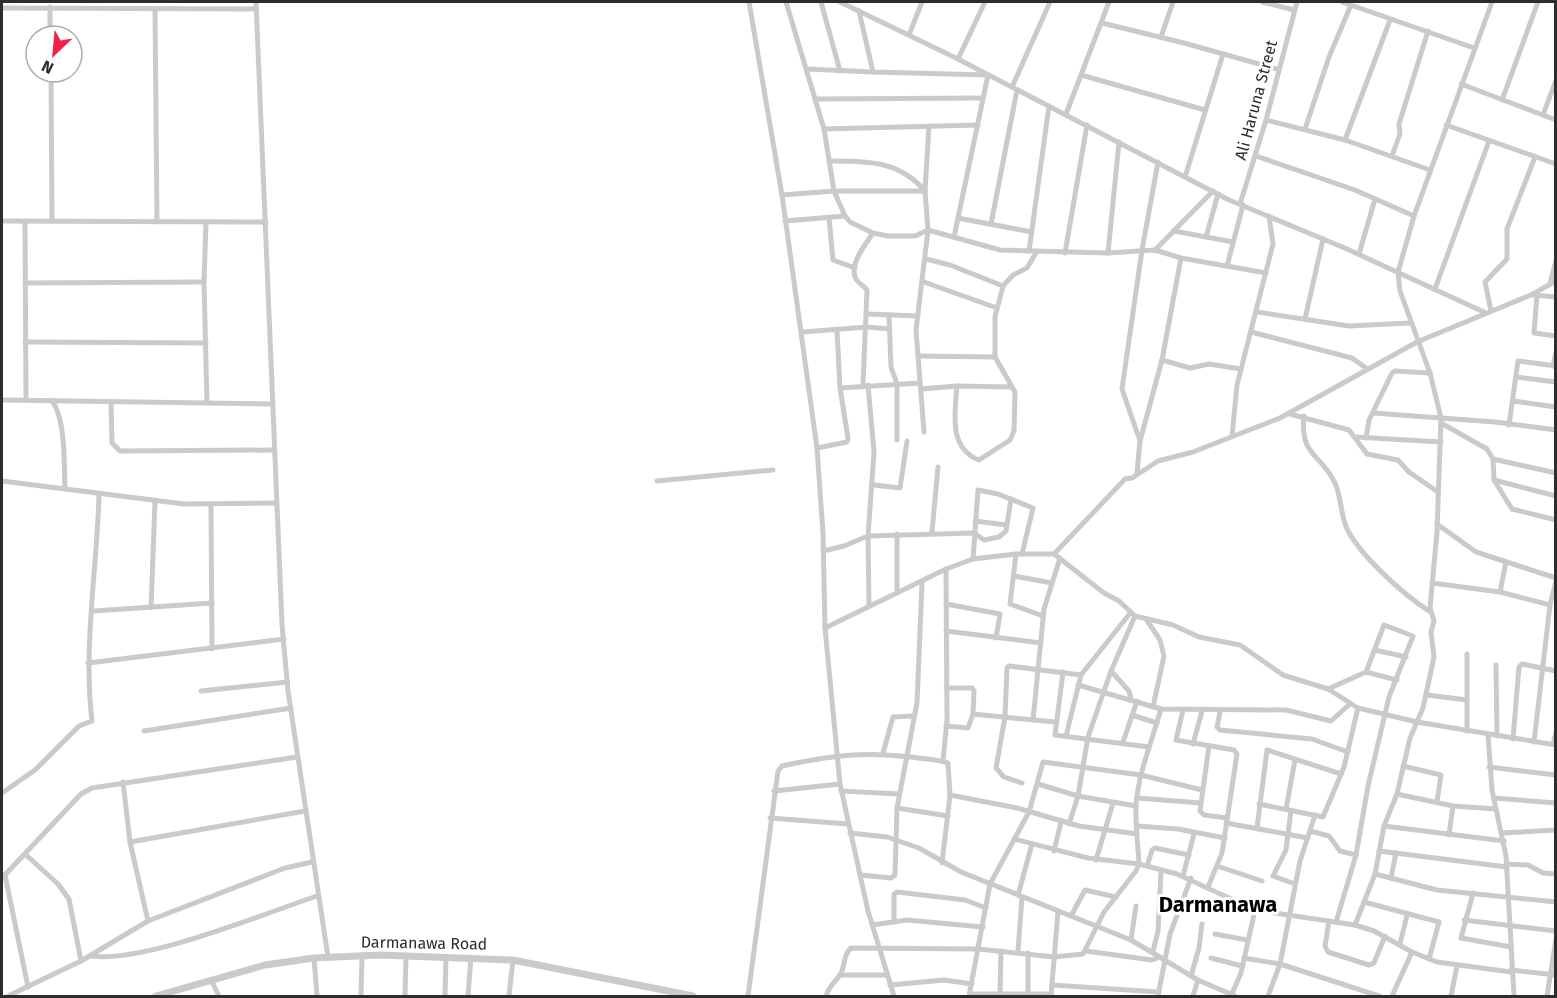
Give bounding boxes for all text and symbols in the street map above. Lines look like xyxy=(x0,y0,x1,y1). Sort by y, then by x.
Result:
north arrow xyxy=(24,24,84,84)
street label: Ali Haruna Street xyxy=(1231,38,1281,162)
text: N xyxy=(39,56,57,78)
district label: Darmanawa xyxy=(1159,891,1277,918)
street label: Darmanawa Road xyxy=(361,932,487,954)

